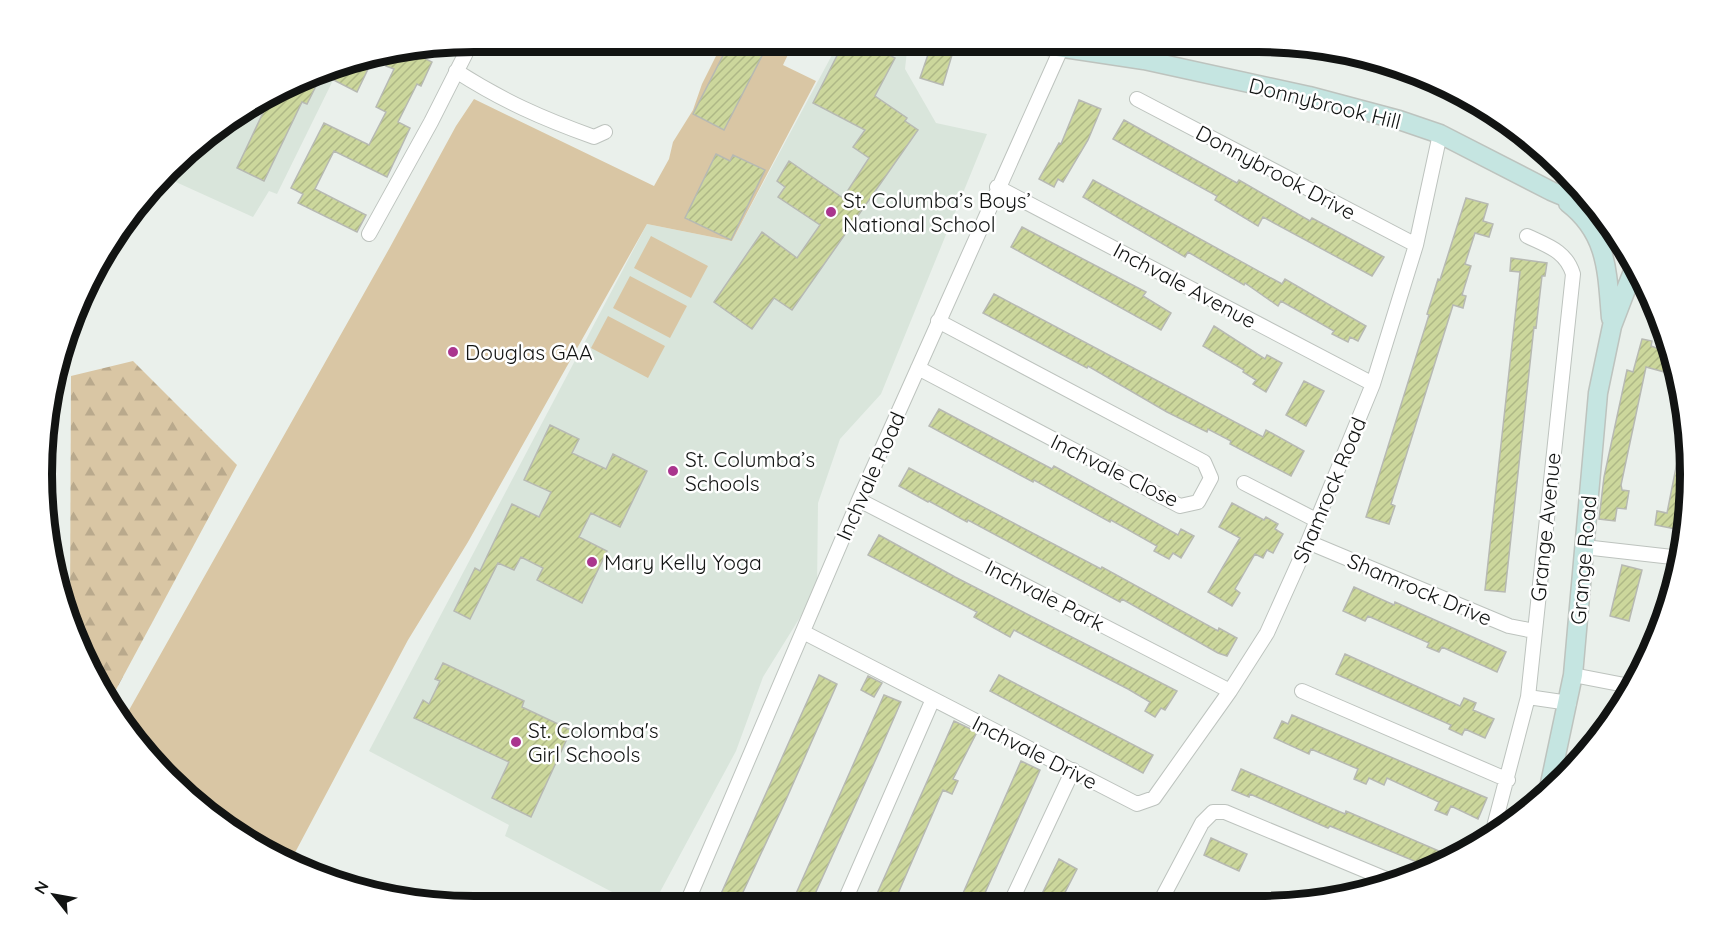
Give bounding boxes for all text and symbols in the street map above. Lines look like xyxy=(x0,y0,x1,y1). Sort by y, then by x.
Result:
street label: Donnybrook Hill xyxy=(1246,72,1404,134)
street label: Donnybrook Drive xyxy=(1192,119,1360,225)
place label: St. Columba’s Boys’ National School xyxy=(843,187,1031,237)
marker: St. Columba’s Boys’ National School xyxy=(824,205,838,219)
street label: Inchvale Avenue xyxy=(1109,236,1261,334)
place label: Douglas GAA xyxy=(465,339,593,365)
marker: Douglas GAA xyxy=(446,345,460,359)
street label: Inchvale Road xyxy=(830,408,910,544)
street label: Shamrock Road xyxy=(1287,413,1371,567)
street label: Inchvale Close xyxy=(1047,428,1183,512)
place label: St. Columba’s Schools xyxy=(685,446,815,496)
street label: Grange Avenue xyxy=(1524,451,1566,603)
marker: St. Columba’s Schools xyxy=(666,464,680,478)
street label: Grange Road xyxy=(1564,494,1602,626)
street label: Shamrock Drive xyxy=(1344,547,1496,631)
place label: Mary Kelly Yoga xyxy=(604,549,762,575)
street label: Inchvale Park xyxy=(981,554,1109,636)
marker: Mary Kelly Yoga xyxy=(585,555,599,569)
street label: Inchvale Drive xyxy=(968,709,1102,795)
place label: St. Colomba's Girl Schools xyxy=(528,717,659,767)
marker: St. Colomba's Girl Schools xyxy=(509,735,523,749)
north arrow xyxy=(24,865,84,925)
text: N xyxy=(30,877,53,897)

